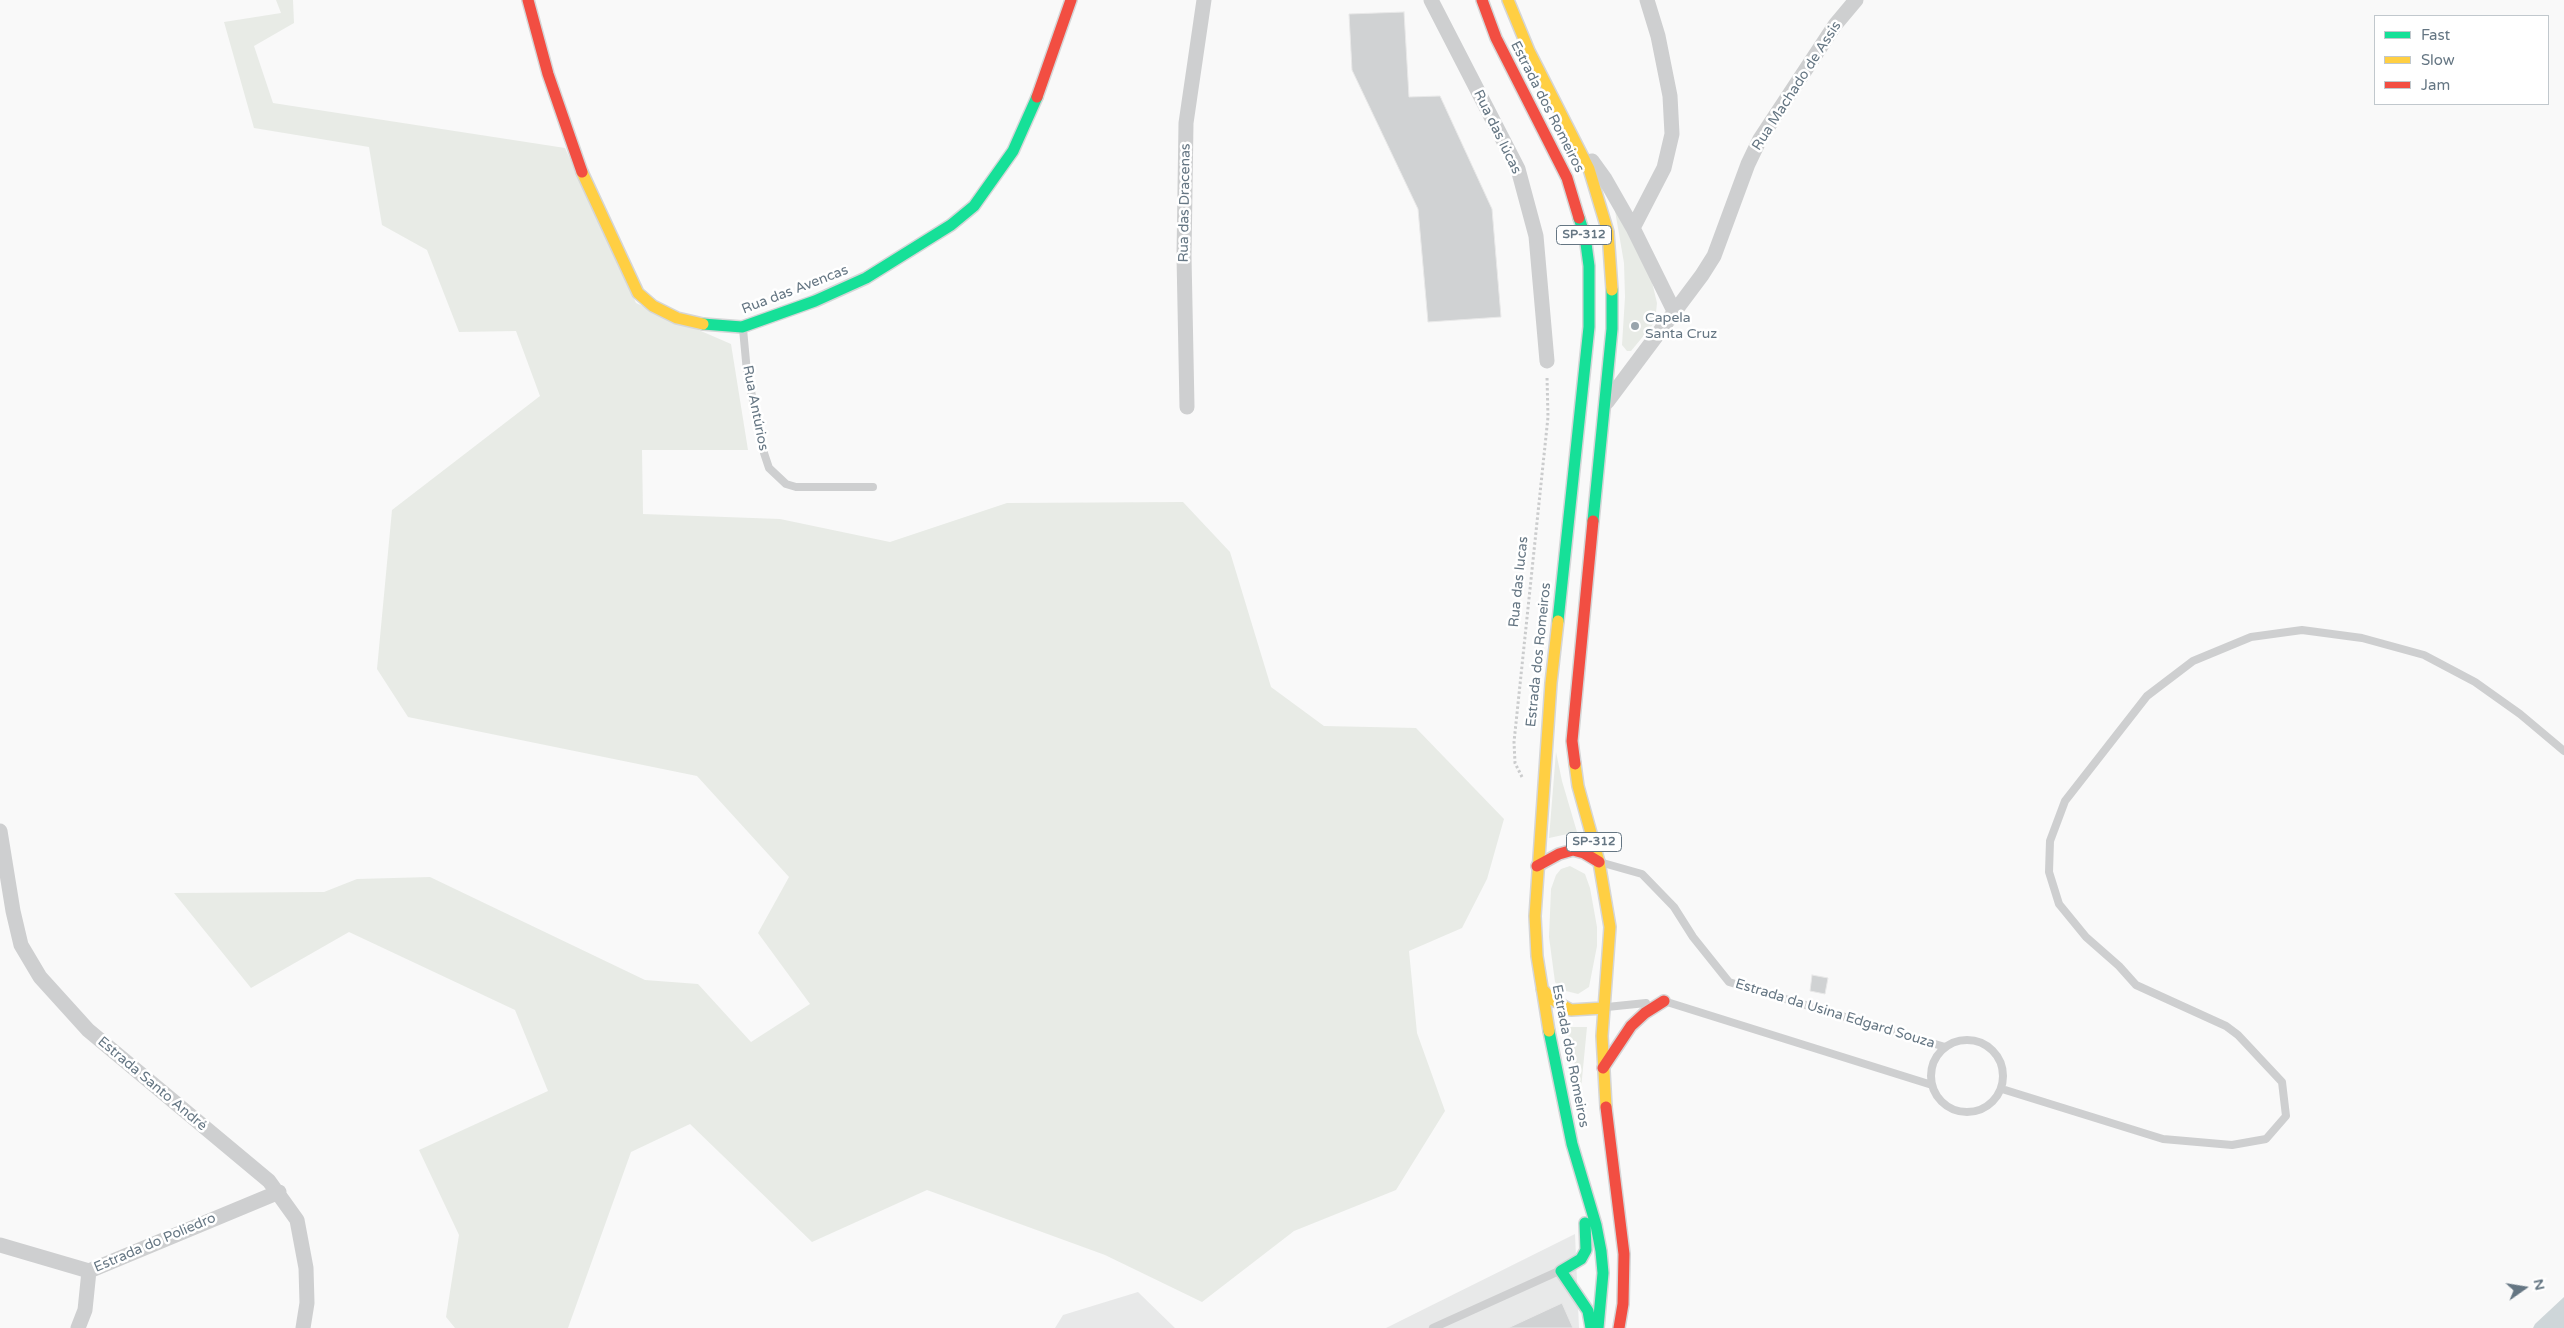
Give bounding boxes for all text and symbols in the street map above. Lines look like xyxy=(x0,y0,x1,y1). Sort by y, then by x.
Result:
legend xyxy=(2374,15,2549,105)
street label: Rua Machado de Assis xyxy=(1749,18,1845,154)
text: Fast xyxy=(2421,26,2450,44)
street label: Estrada dos Romeiros xyxy=(1507,38,1587,176)
text: Slow xyxy=(2421,51,2455,69)
text: Jam xyxy=(2421,76,2450,94)
street label: Rua das Iúcas xyxy=(1469,87,1525,177)
street label: Rua das Dracenas xyxy=(1176,143,1194,263)
road number: SP-312 xyxy=(1556,226,1612,244)
street label: Rua das Avencas xyxy=(739,262,851,318)
place label: Capela Santa Cruz xyxy=(1645,310,1717,342)
marker: Capela Santa Cruz xyxy=(1629,320,1641,332)
street label: Rua Antúrios xyxy=(738,364,772,452)
street label: Rua das Iucas xyxy=(1506,536,1532,628)
street label: Estrada dos Romeiros xyxy=(1523,582,1555,728)
road number: SP-312 xyxy=(1566,832,1622,852)
street label: Estrada da Usina Edgard Souza xyxy=(1733,976,1937,1052)
street label: Estrada dos Romeiros xyxy=(1548,983,1592,1129)
street label: Estrada Santo André xyxy=(94,1033,210,1135)
street label: Estrada do Poliedro xyxy=(92,1210,218,1276)
north arrow xyxy=(2499,1263,2549,1313)
text: N xyxy=(2530,1277,2549,1292)

